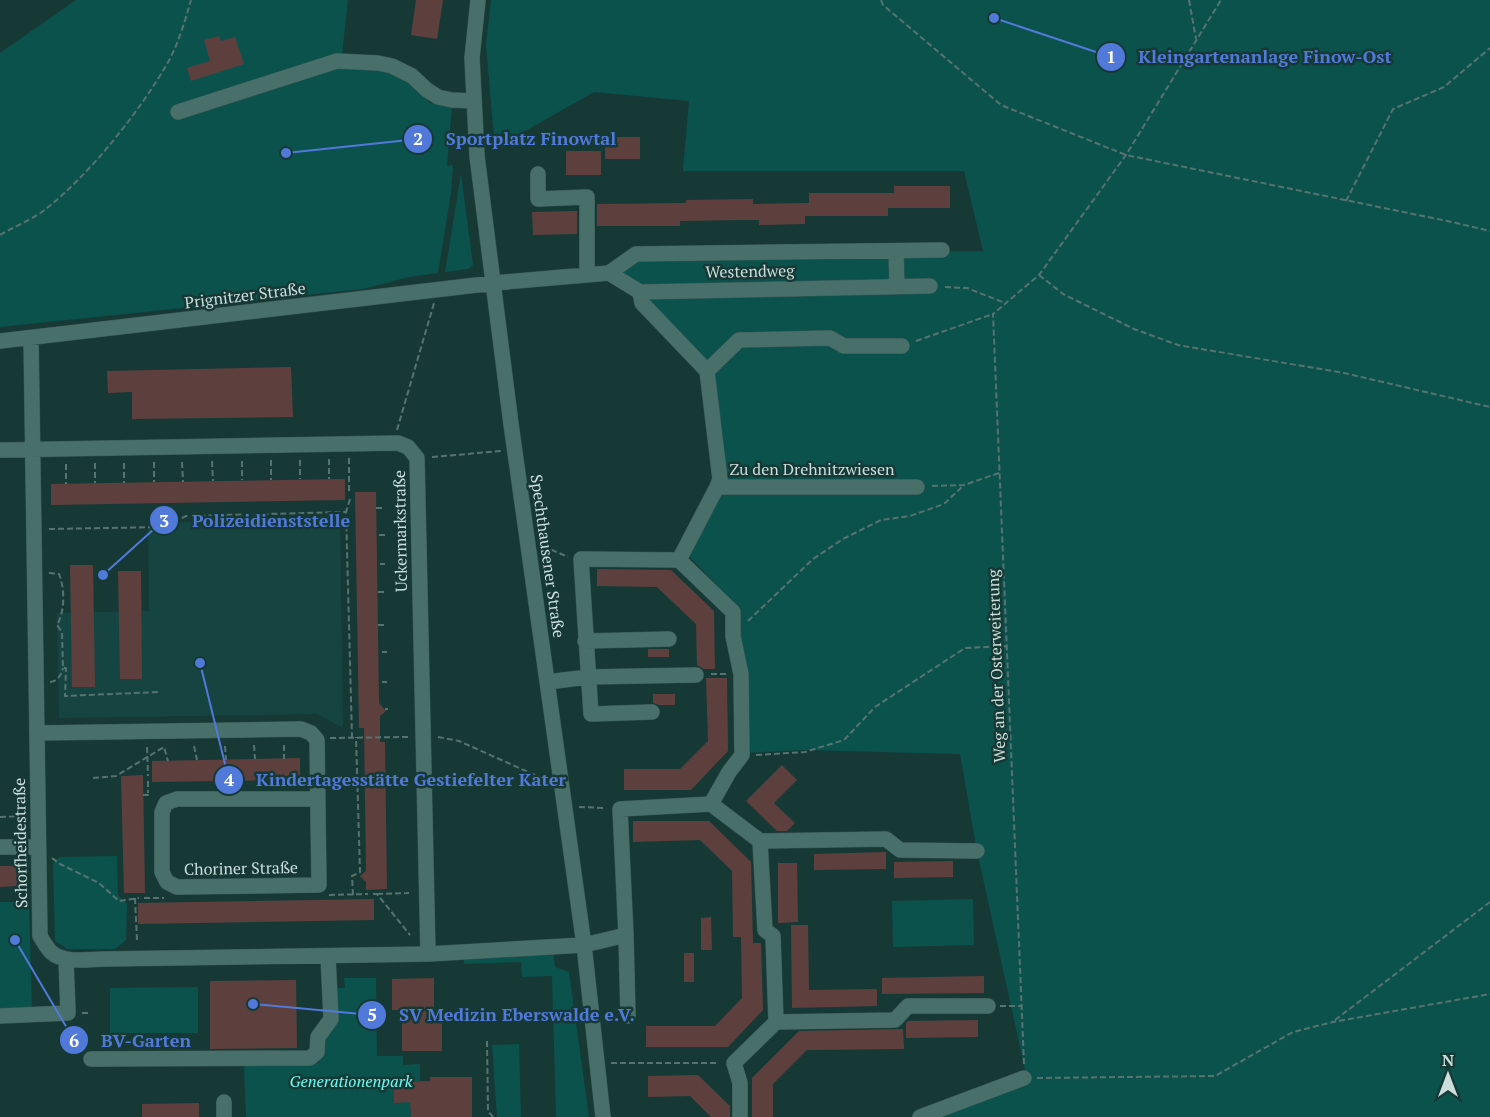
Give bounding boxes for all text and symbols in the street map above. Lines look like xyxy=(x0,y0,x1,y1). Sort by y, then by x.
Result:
callout: Kleingartenanlage Finow-Ost xyxy=(1096,39,1403,75)
text: 1 xyxy=(1106,44,1116,68)
text: Kleingartenanlage Finow-Ost xyxy=(1138,44,1392,68)
callout: Sportplatz Finowtal xyxy=(403,121,628,157)
text: 2 xyxy=(413,126,423,150)
text: Sportplatz Finowtal xyxy=(446,126,616,150)
street label: Westendweg xyxy=(705,259,795,283)
street label: Prignitzer Straße xyxy=(183,277,307,313)
street label: Zu den Drehnitzwiesen xyxy=(730,458,895,480)
street label: Uckermarkstraße xyxy=(388,470,412,592)
street label: Spechthausener Straße xyxy=(526,473,570,639)
callout: Polizeidienststelle xyxy=(149,502,362,538)
text: 3 xyxy=(159,508,169,532)
text: Polizeidienststelle xyxy=(192,508,350,532)
street label: Weg an der Osterweiterung xyxy=(982,568,1010,763)
callout: Kindertagesstätte Gestiefelter Kater xyxy=(214,762,578,798)
text: 4 xyxy=(224,767,235,791)
text: Kindertagesstätte Gestiefelter Kater xyxy=(256,767,566,791)
street label: Schorfheidestraße xyxy=(8,778,32,908)
street label: Choriner Straße xyxy=(184,856,298,880)
callout: SV Medizin Eberswalde e.V. xyxy=(357,997,647,1033)
text: 5 xyxy=(367,1002,377,1026)
text: SV Medizin Eberswalde e.V. xyxy=(399,1002,635,1026)
callout: BV-Garten xyxy=(59,1022,203,1058)
text: 6 xyxy=(69,1028,79,1052)
text: BV-Garten xyxy=(101,1028,191,1052)
north arrow xyxy=(1418,1045,1478,1105)
text: N xyxy=(1442,1049,1454,1071)
park label: Generationenpark xyxy=(290,1070,413,1092)

